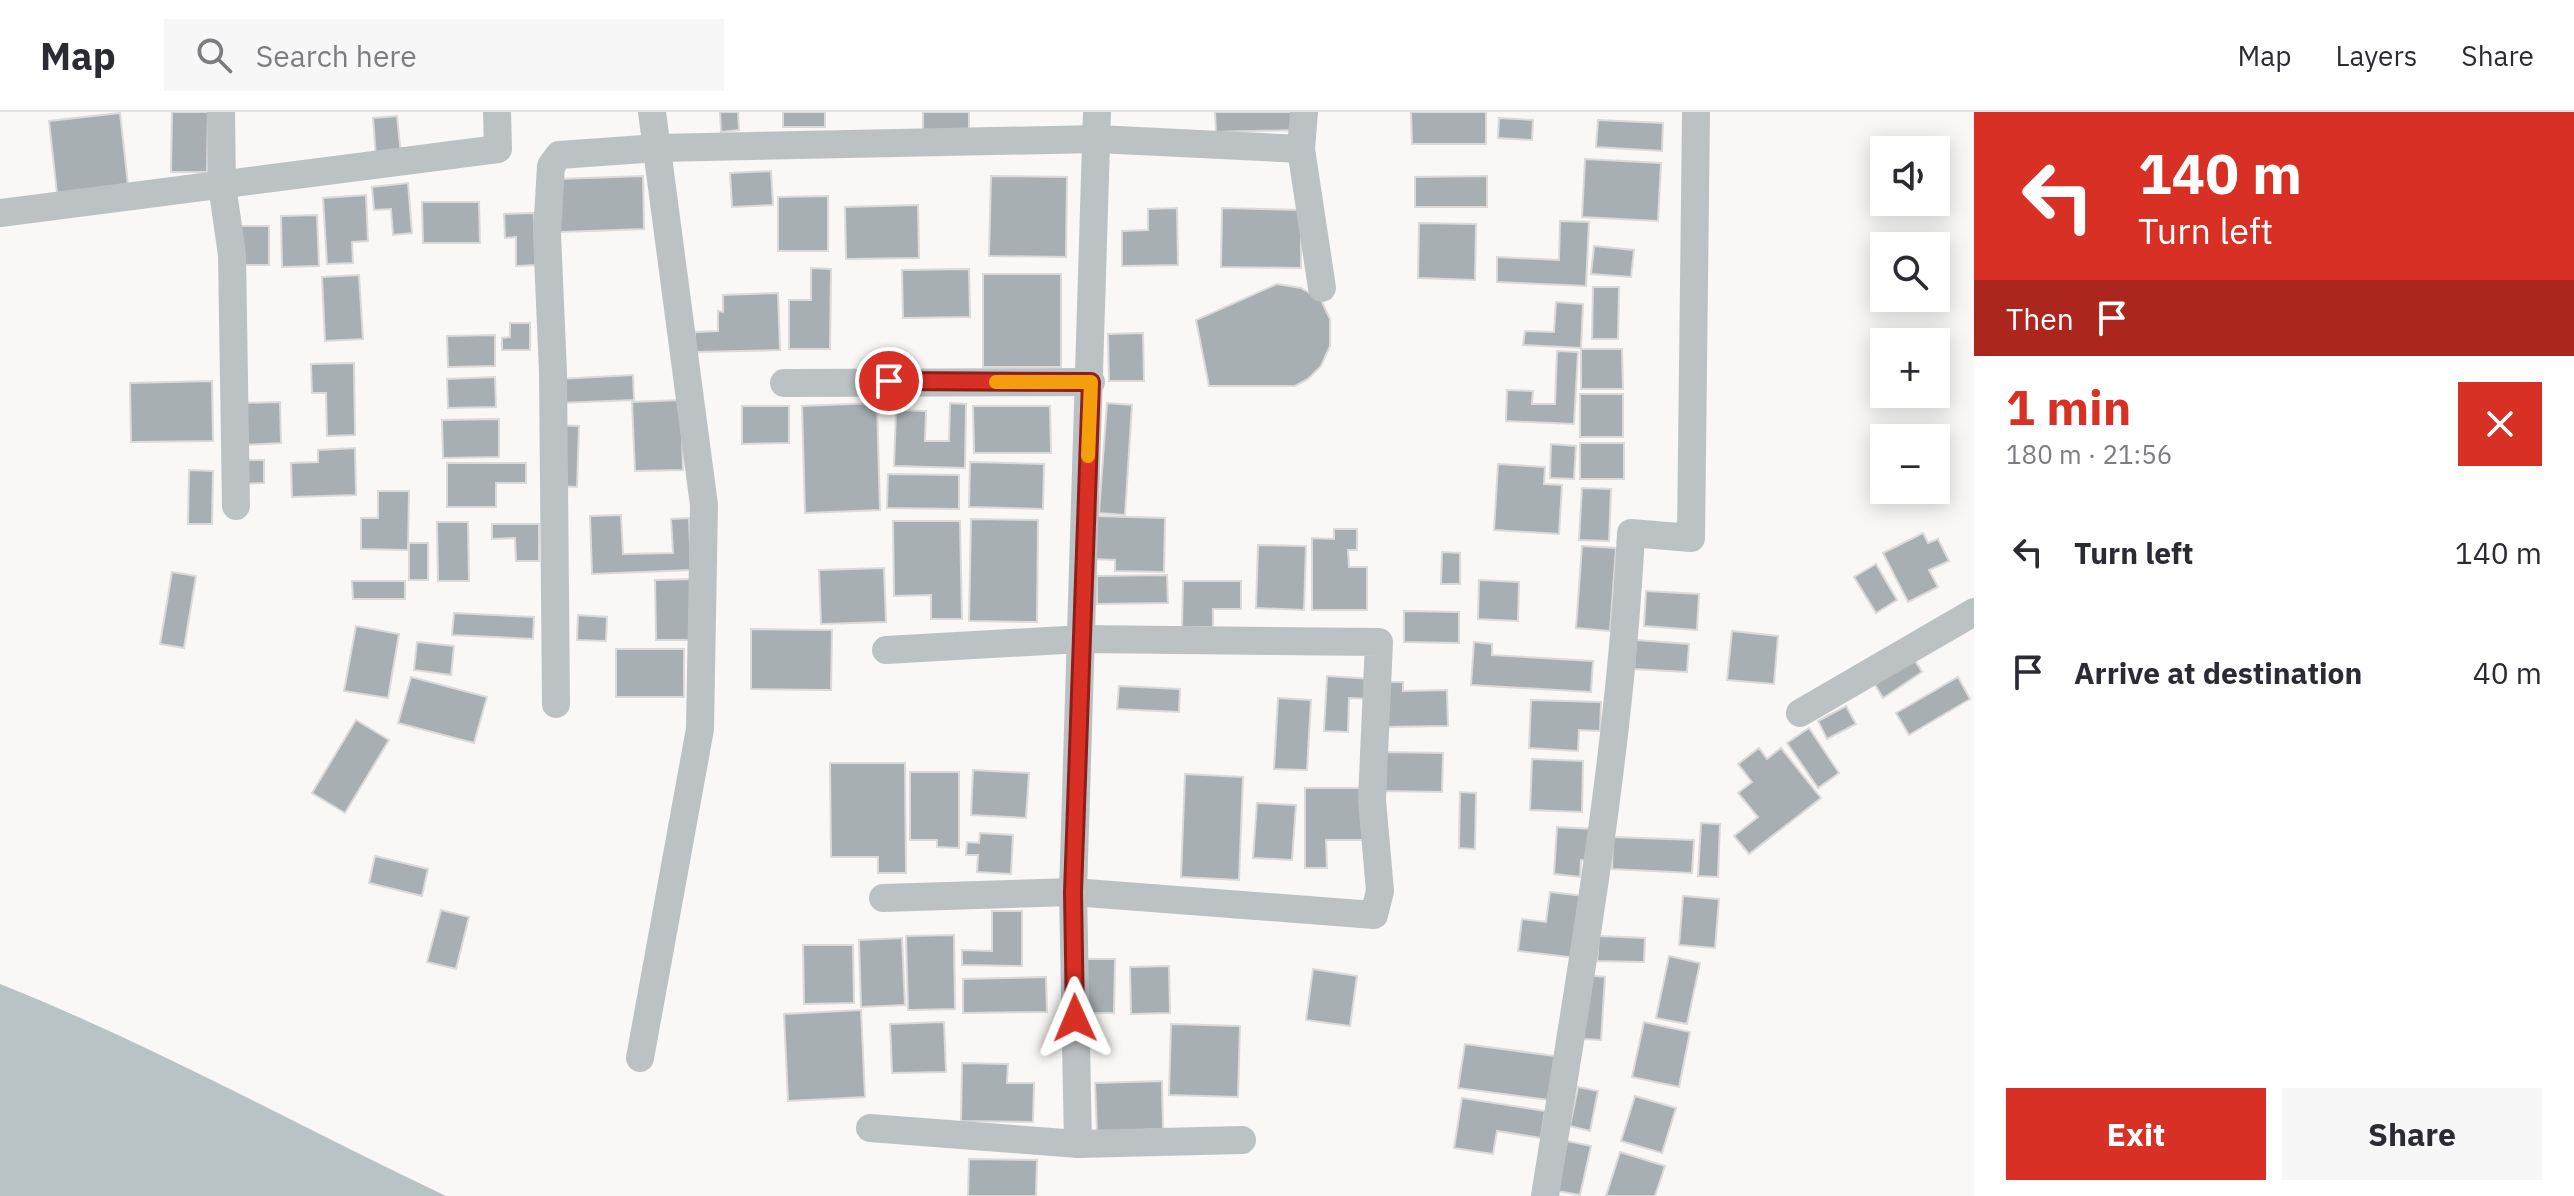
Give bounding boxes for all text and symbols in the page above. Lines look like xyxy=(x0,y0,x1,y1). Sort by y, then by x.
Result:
search box xyxy=(164,19,724,91)
text: Map xyxy=(40,31,116,80)
icon: search xyxy=(192,33,236,77)
text: Search here xyxy=(256,36,417,75)
text: Map xyxy=(2237,37,2291,74)
text: Layers xyxy=(2335,37,2417,74)
text: Share xyxy=(2461,37,2534,74)
map controls xyxy=(1870,136,1950,504)
button: sound xyxy=(1870,136,1950,216)
text: 140 m xyxy=(2138,137,2302,209)
icon: left xyxy=(2006,144,2110,248)
text: Turn left xyxy=(2138,207,2273,254)
button: search xyxy=(1870,232,1950,312)
icon: arrive xyxy=(2090,296,2134,340)
text: Then xyxy=(2006,299,2074,338)
button: + xyxy=(1870,328,1950,408)
pin xyxy=(855,347,923,415)
icon: arrive xyxy=(867,359,911,403)
text: 1 min xyxy=(2006,376,2131,438)
button: close xyxy=(2458,382,2542,466)
button: − xyxy=(1870,424,1950,504)
text: 180 m · 21:56 xyxy=(2006,437,2172,471)
icon: left xyxy=(2006,530,2050,574)
text: Turn left xyxy=(2074,533,2193,572)
text: 140 m xyxy=(2455,533,2542,572)
icon: arrive xyxy=(2006,650,2050,694)
text: Arrive at destination xyxy=(2074,653,2362,692)
text: 40 m xyxy=(2473,653,2542,692)
position arrow xyxy=(1033,976,1117,1060)
button: Exit xyxy=(2006,1088,2266,1180)
button: Share xyxy=(2282,1088,2542,1180)

